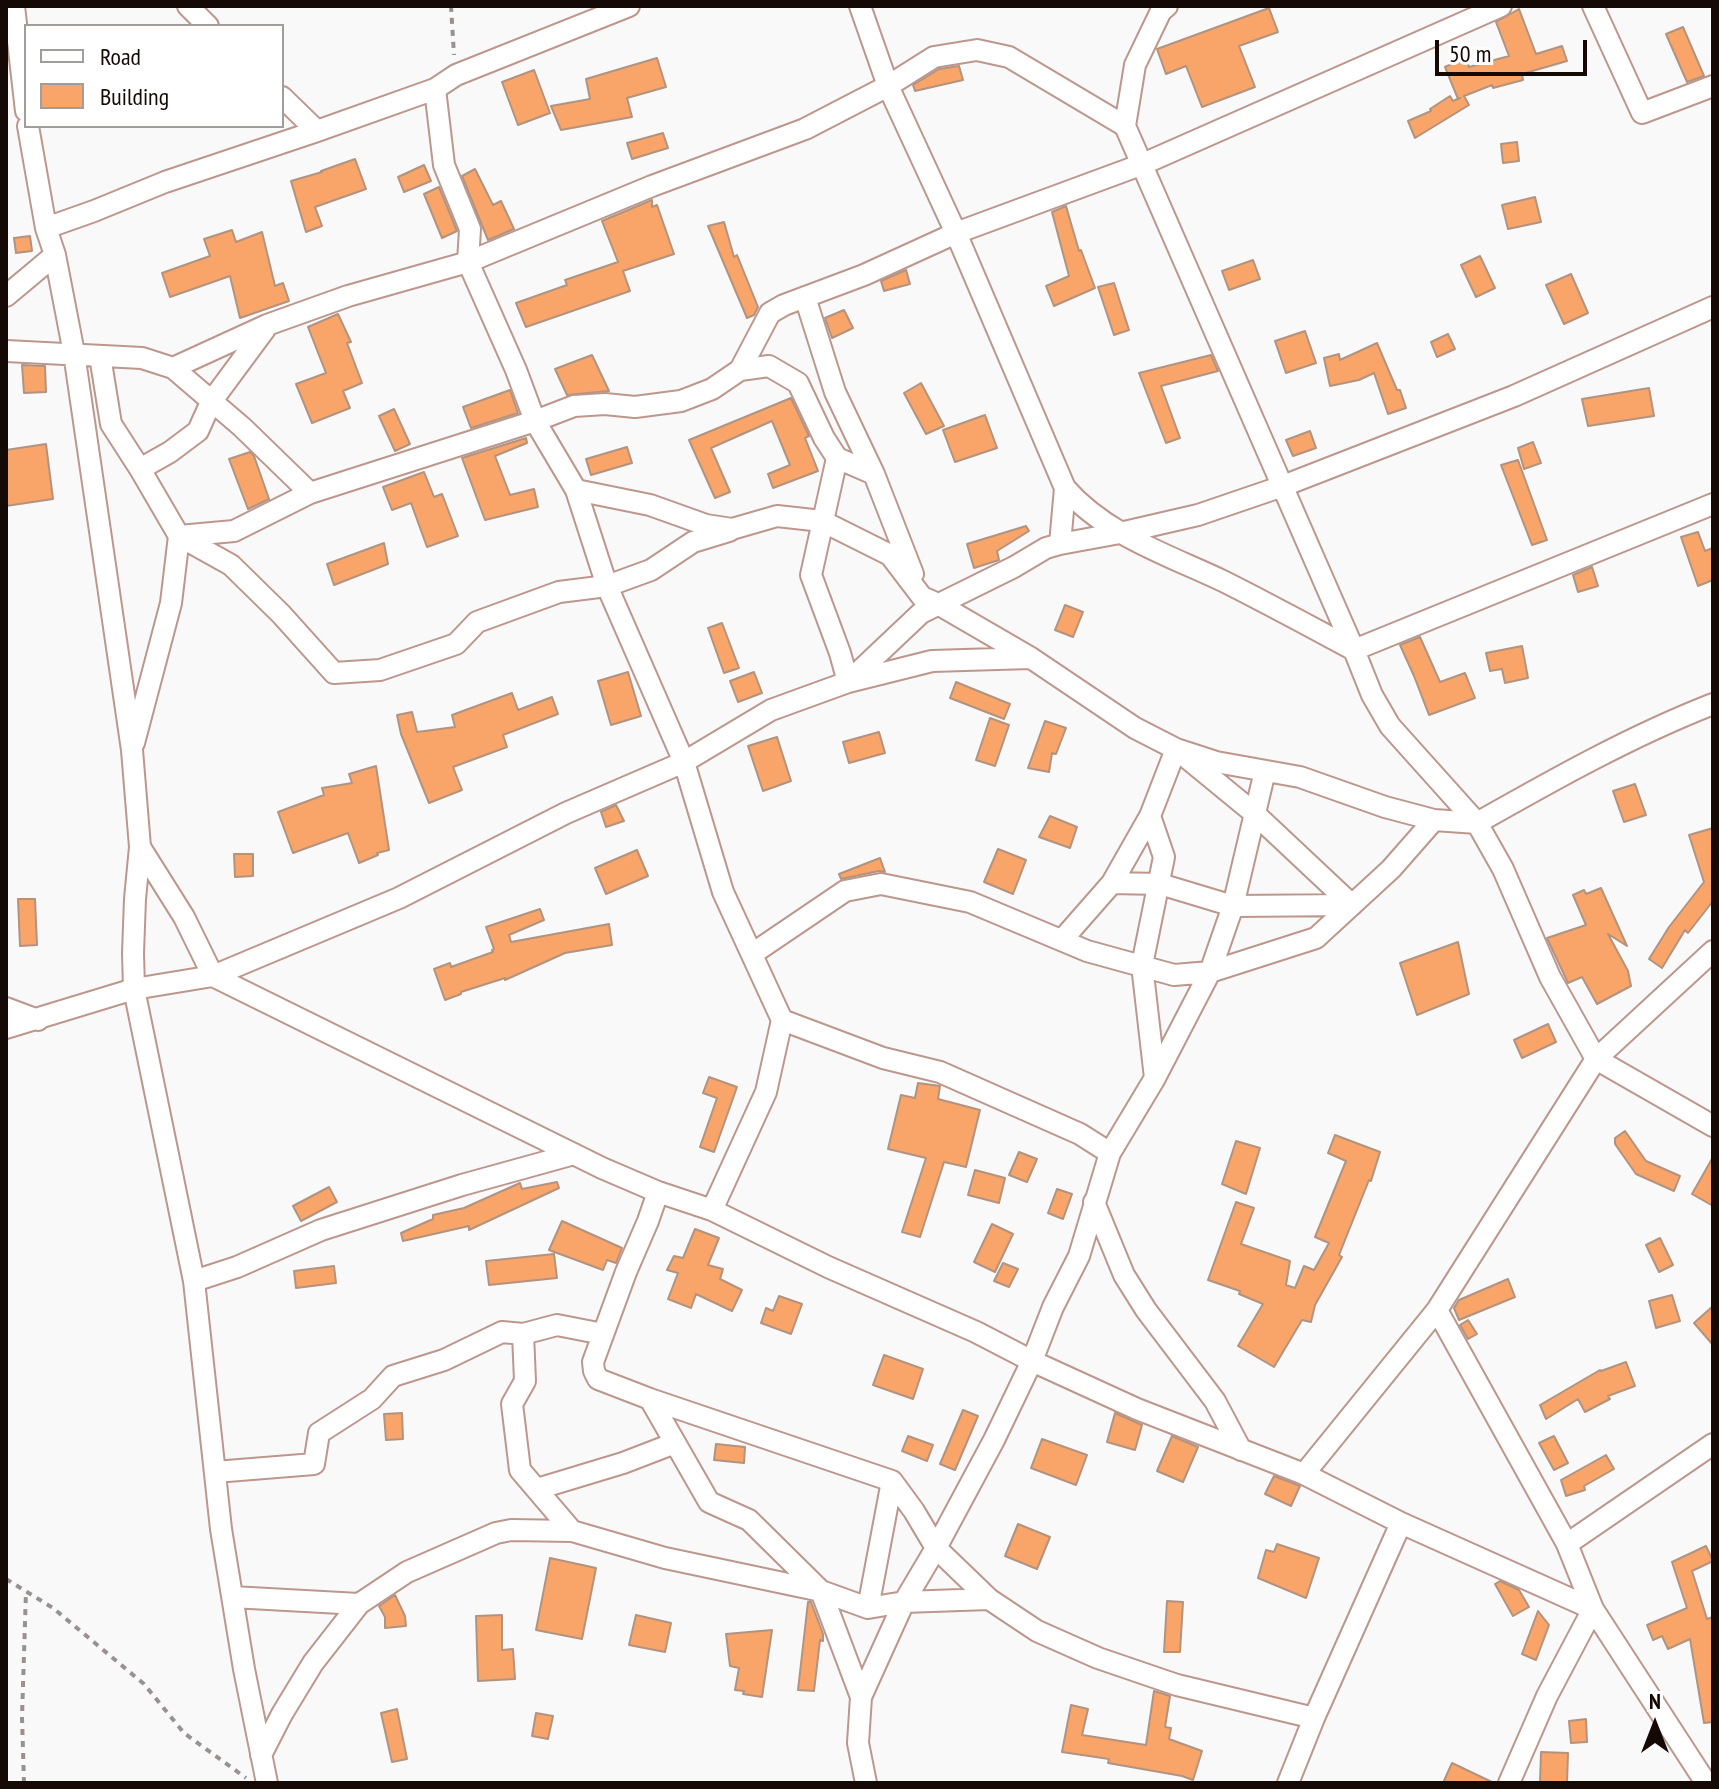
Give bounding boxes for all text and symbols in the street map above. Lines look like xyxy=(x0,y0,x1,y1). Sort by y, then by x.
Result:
legend xyxy=(24,24,284,128)
scale bar xyxy=(1439,24,1591,74)
text: 50 m xyxy=(1449,38,1491,69)
text: Road xyxy=(100,41,141,72)
text: Building xyxy=(100,81,169,112)
north arrow xyxy=(1615,1685,1695,1765)
text: N xyxy=(1649,1687,1661,1715)

